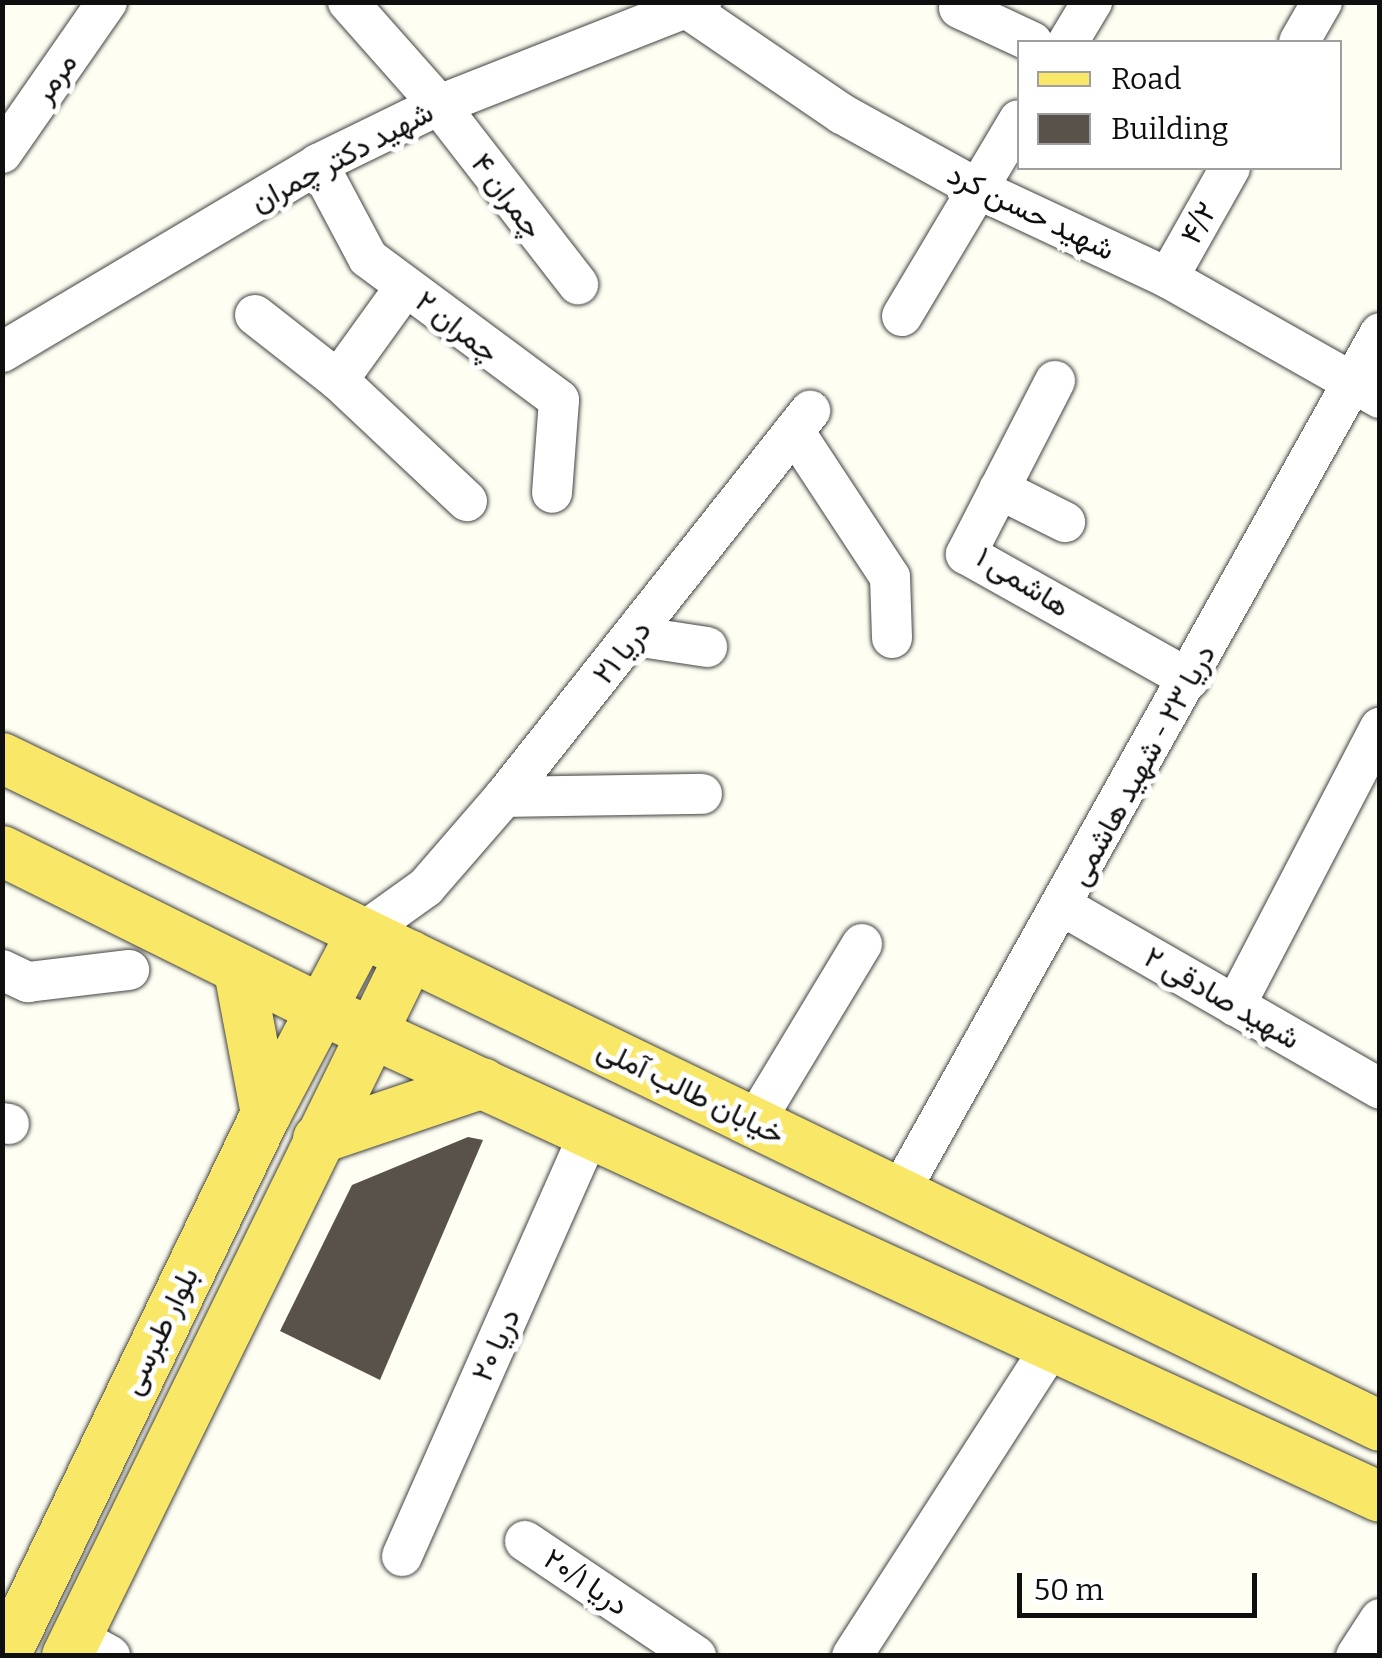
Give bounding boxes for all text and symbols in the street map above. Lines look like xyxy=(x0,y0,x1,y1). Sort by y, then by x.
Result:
legend xyxy=(1017,40,1342,170)
street label: مرمر xyxy=(25,46,85,110)
text: Road xyxy=(1111,61,1182,97)
street label: شهید دکتر چمران xyxy=(245,94,439,220)
text: Building xyxy=(1111,111,1229,147)
street label: چمران ۴ xyxy=(463,146,551,246)
street label: شهید حسن کرد xyxy=(942,156,1120,268)
street label: ۴/۲ xyxy=(1173,196,1225,250)
street label: چمران ۲ xyxy=(408,283,506,371)
street label: هاشمی ۱ xyxy=(969,539,1077,625)
street label: دریا ۲۱ xyxy=(585,613,659,691)
street label: دریا ۲۳ - شهید هاشمی xyxy=(1061,638,1223,892)
street label: شهید صادقی ۲ xyxy=(1138,939,1306,1057)
street label: خیابان طالب آملی xyxy=(592,1031,790,1153)
street label: بلوار طبرسی xyxy=(114,1261,206,1401)
street label: دریا ۲۰ xyxy=(464,1303,528,1387)
street label: دریا ۲۰/۱ xyxy=(537,1541,635,1623)
scale bar xyxy=(1022,1553,1262,1615)
text: 50 m xyxy=(1034,1572,1104,1608)

